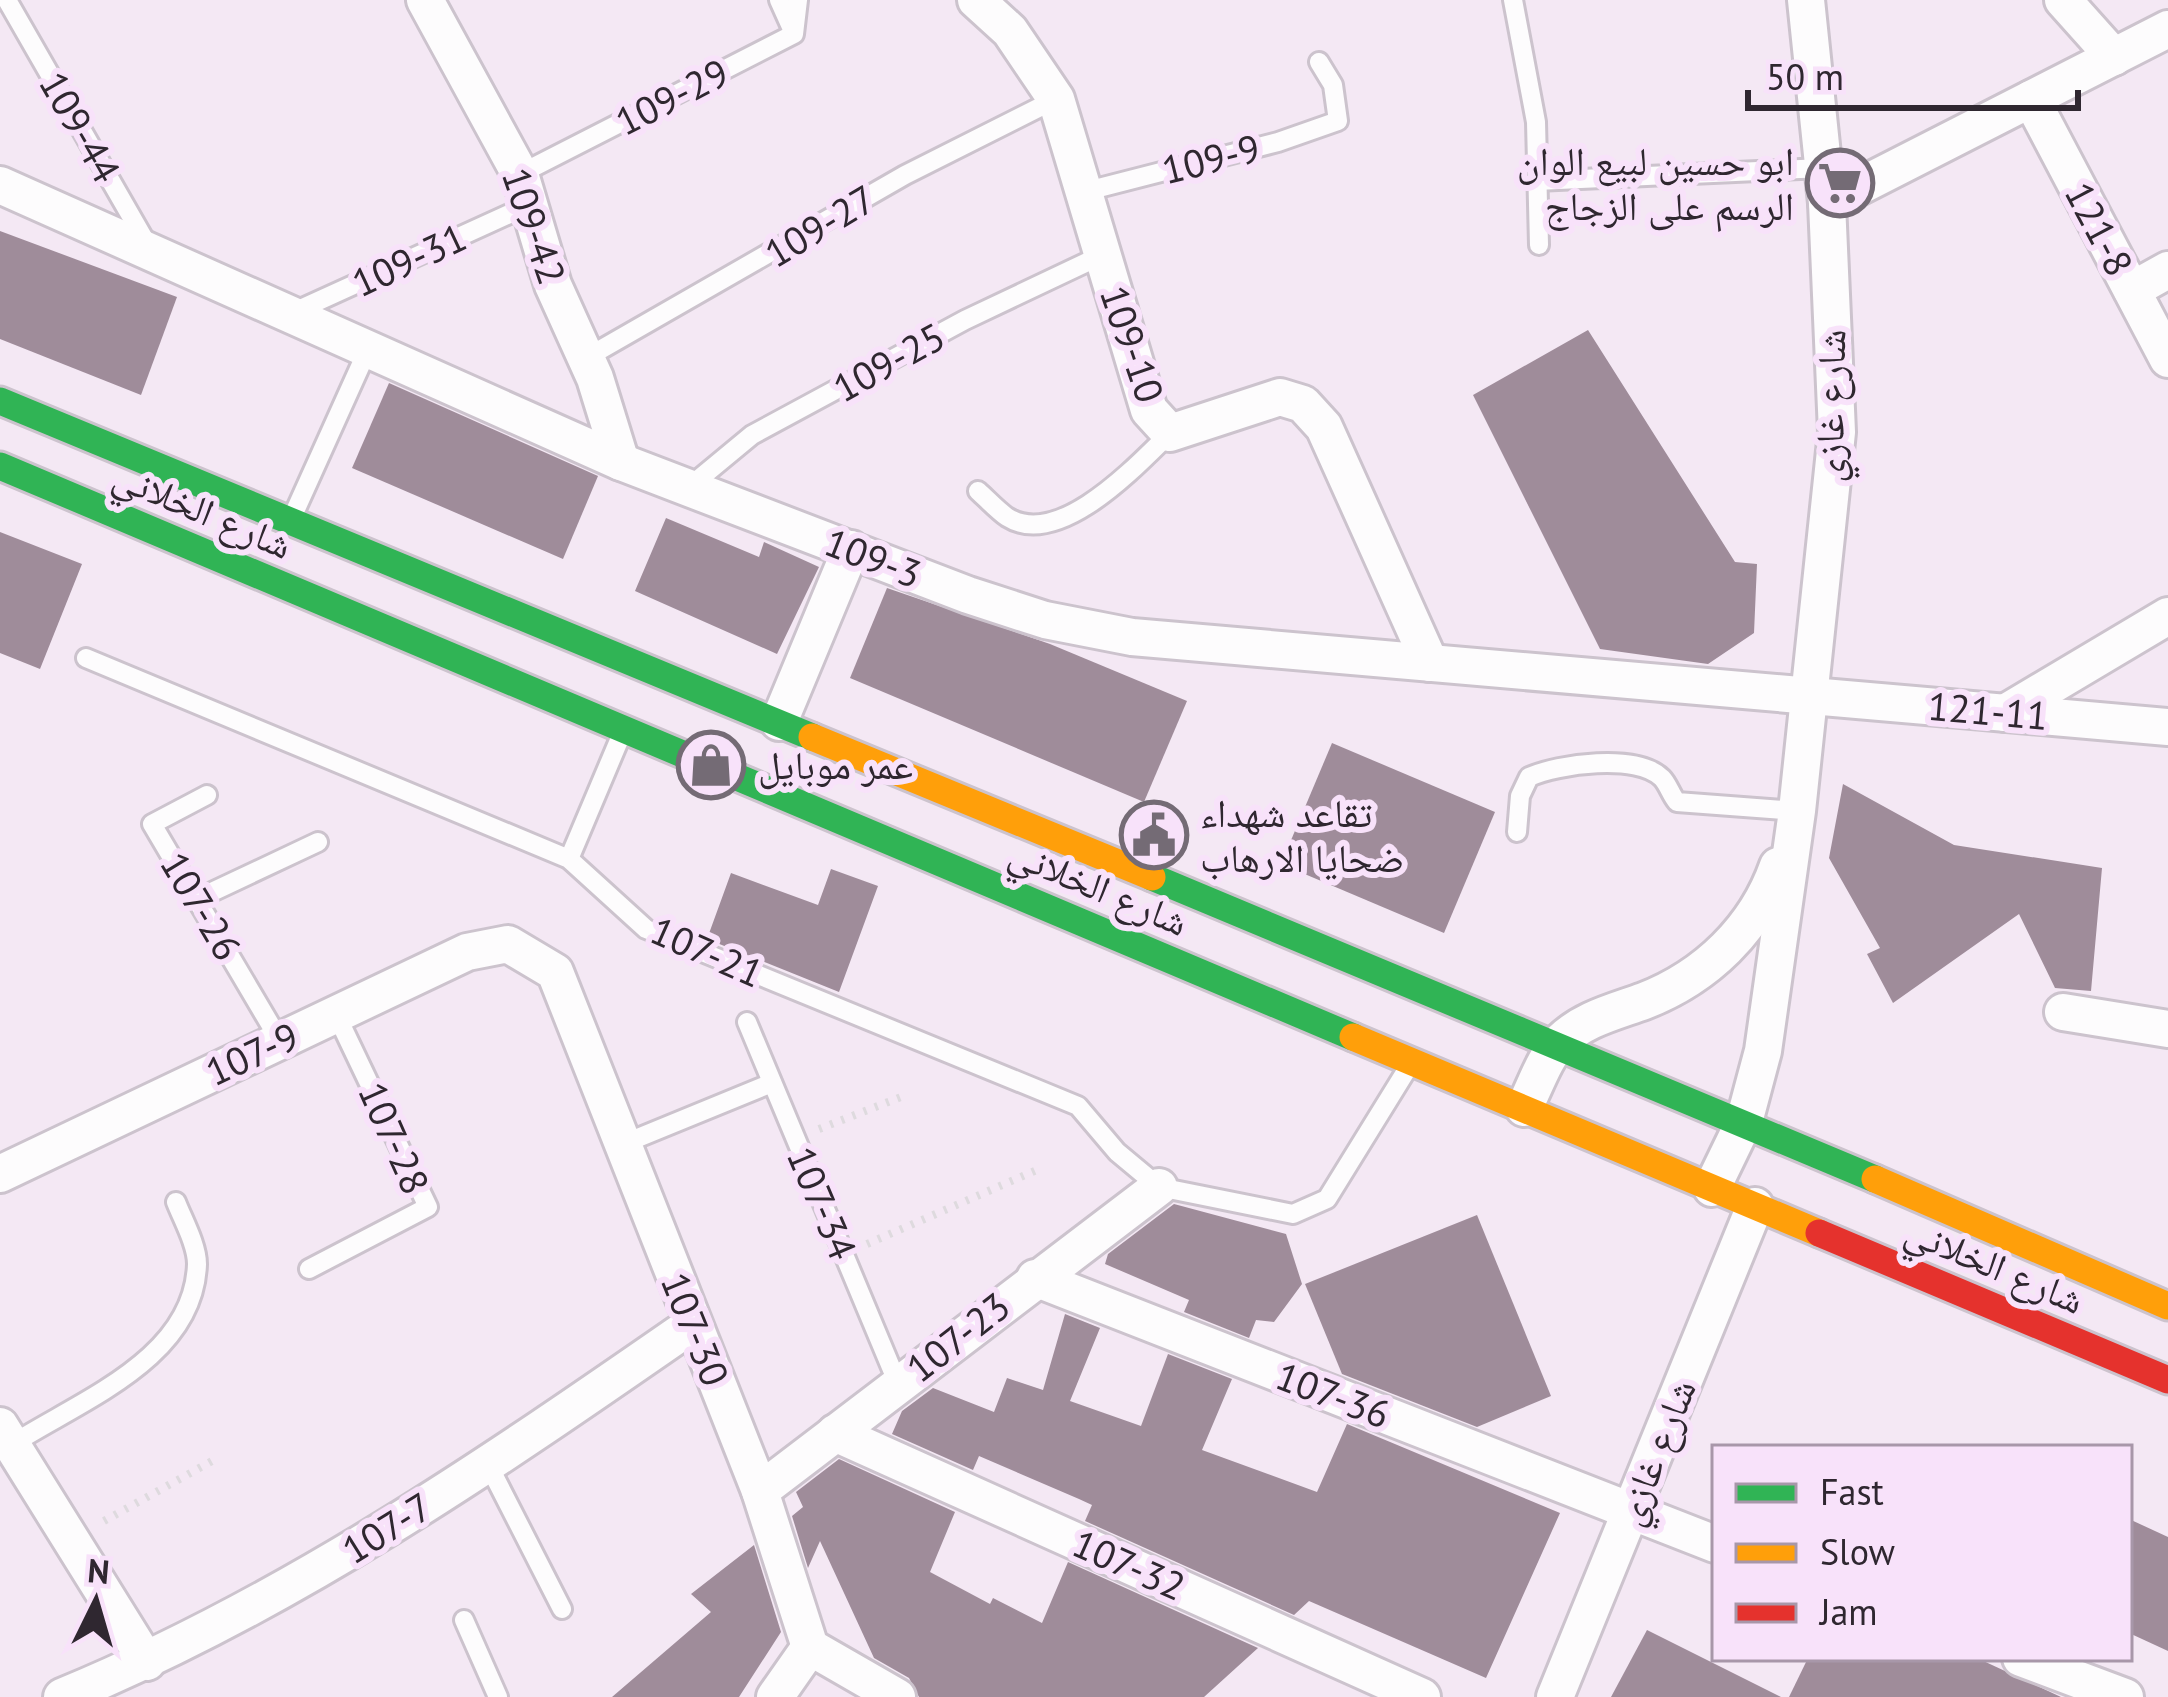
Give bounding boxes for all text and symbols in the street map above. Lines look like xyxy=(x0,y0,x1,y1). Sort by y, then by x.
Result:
scale bar xyxy=(1748,36,2078,110)
street label: 109-29 xyxy=(607,47,737,147)
text: 50 m xyxy=(1766,53,1844,100)
street label: 109-44 xyxy=(28,62,133,192)
street label: 109-9 xyxy=(1157,122,1265,195)
place label: ابو حسين لبيع الوان الرسم على الزجاج xyxy=(1517,135,1794,232)
supermarket icon: ابو حسين لبيع الوان الرسم على الزجاج xyxy=(1805,148,1875,218)
street label: 109-42 xyxy=(491,161,578,291)
street label: 109-27 xyxy=(755,173,884,278)
street label: 121-8 xyxy=(2054,173,2145,284)
street label: 109-31 xyxy=(343,211,474,308)
street label: 109-10 xyxy=(1089,279,1176,409)
street label: 109-25 xyxy=(824,310,954,413)
street label: شارع غازي xyxy=(1803,329,1863,483)
street label: شارع الخلاني xyxy=(103,449,300,576)
street label: 109-3 xyxy=(818,516,929,599)
street label: 121-11 xyxy=(1926,680,2050,741)
shop icon: عمر موبايل xyxy=(676,730,746,800)
place label: عمر موبايل xyxy=(758,739,913,790)
place label: تقاعد شهداء ضحايا الارهاب xyxy=(1200,787,1404,883)
public building icon: تقاعد شهداء ضحايا الارهاب xyxy=(1119,800,1189,870)
street label: شارع الخلاني xyxy=(999,826,1196,953)
street label: 107-26 xyxy=(149,842,254,969)
street label: 107-21 xyxy=(643,904,771,999)
street label: 107-9 xyxy=(197,1010,306,1097)
street label: 107-28 xyxy=(347,1074,442,1202)
street label: 107-34 xyxy=(776,1139,869,1267)
street label: شارع الخلاني xyxy=(1895,1204,2092,1331)
street label: 107-30 xyxy=(650,1265,741,1393)
street label: 107-23 xyxy=(896,1280,1020,1393)
street label: 107-36 xyxy=(1269,1350,1397,1439)
street label: شارع غازي xyxy=(1602,1371,1713,1535)
legend xyxy=(1712,1445,2132,1661)
text: Fast xyxy=(1820,1468,1884,1515)
street label: 107-7 xyxy=(332,1480,441,1575)
street label: 107-32 xyxy=(1065,1517,1193,1612)
text: Slow xyxy=(1820,1528,1896,1575)
north arrow xyxy=(36,1541,156,1661)
text: N xyxy=(86,1548,111,1593)
text: Jam xyxy=(1818,1588,1878,1635)

